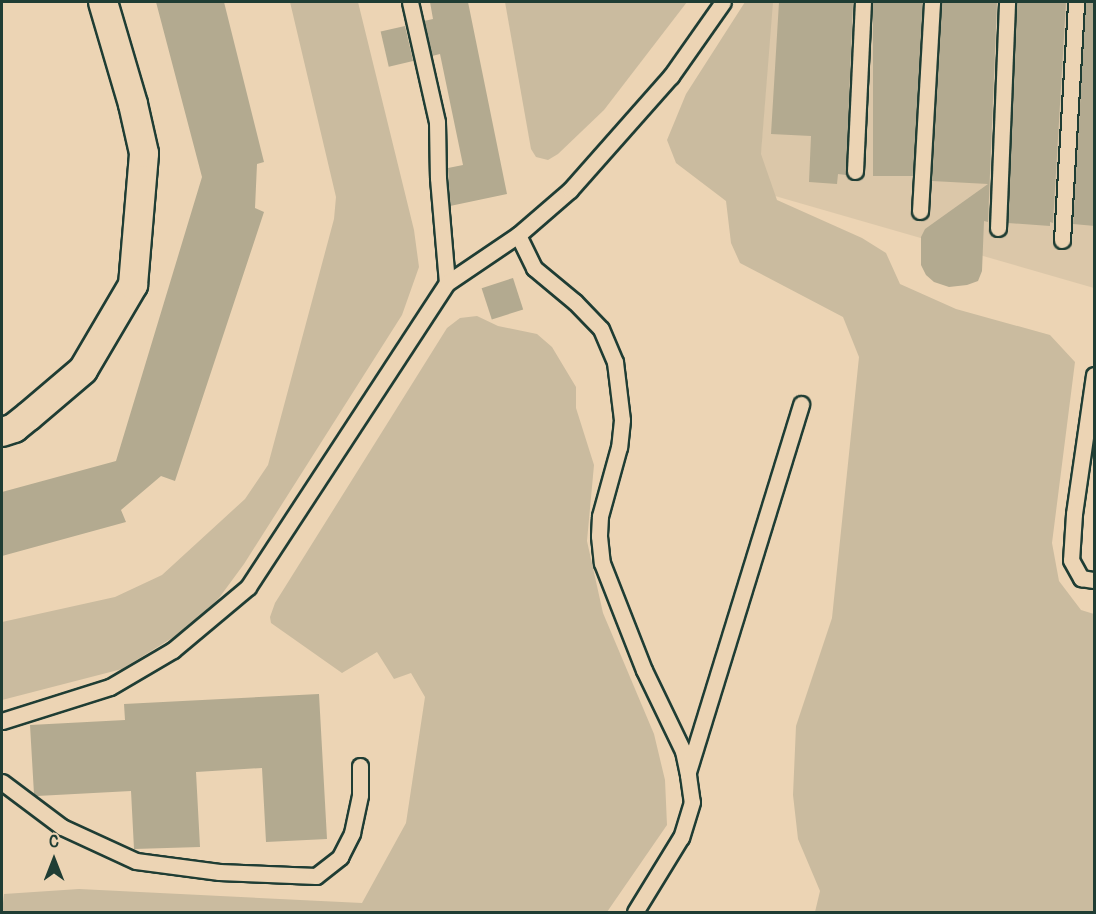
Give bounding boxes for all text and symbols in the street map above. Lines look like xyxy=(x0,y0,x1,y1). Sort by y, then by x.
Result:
north arrow xyxy=(24,830,84,890)
text: С xyxy=(49,832,59,852)

